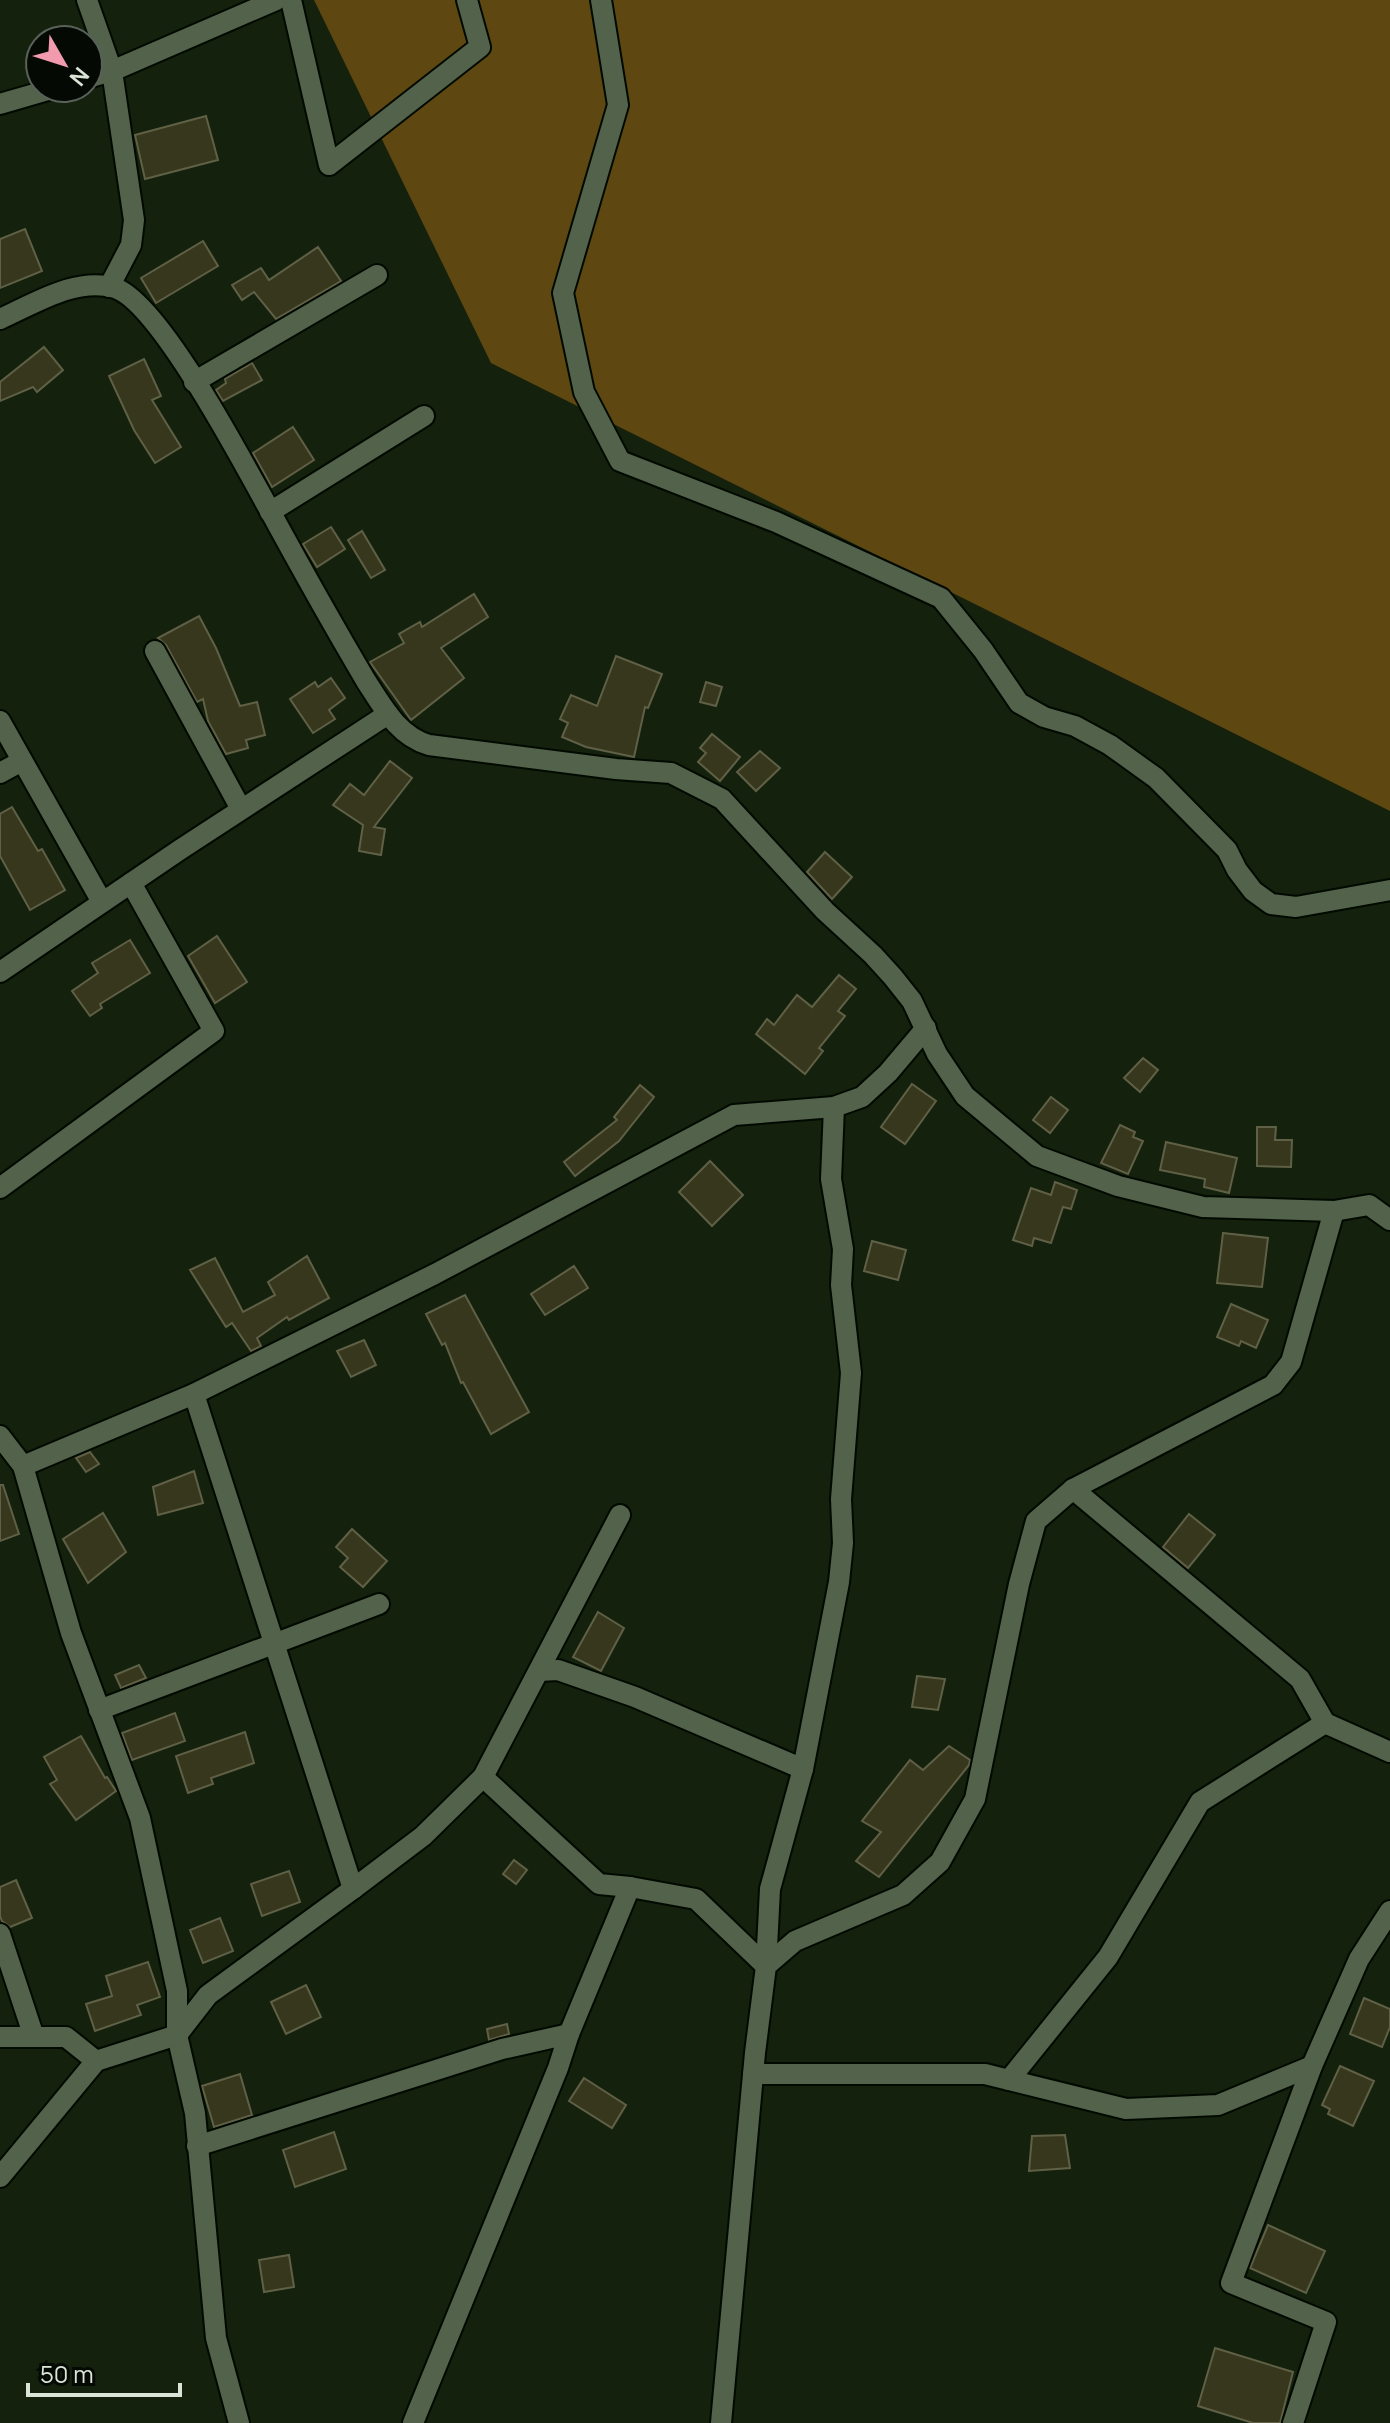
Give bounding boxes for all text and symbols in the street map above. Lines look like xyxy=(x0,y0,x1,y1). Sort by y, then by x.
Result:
north arrow xyxy=(24,24,104,104)
text: N xyxy=(63,61,96,92)
scale bar xyxy=(28,2347,180,2397)
text: 50 m xyxy=(40,2357,94,2390)

